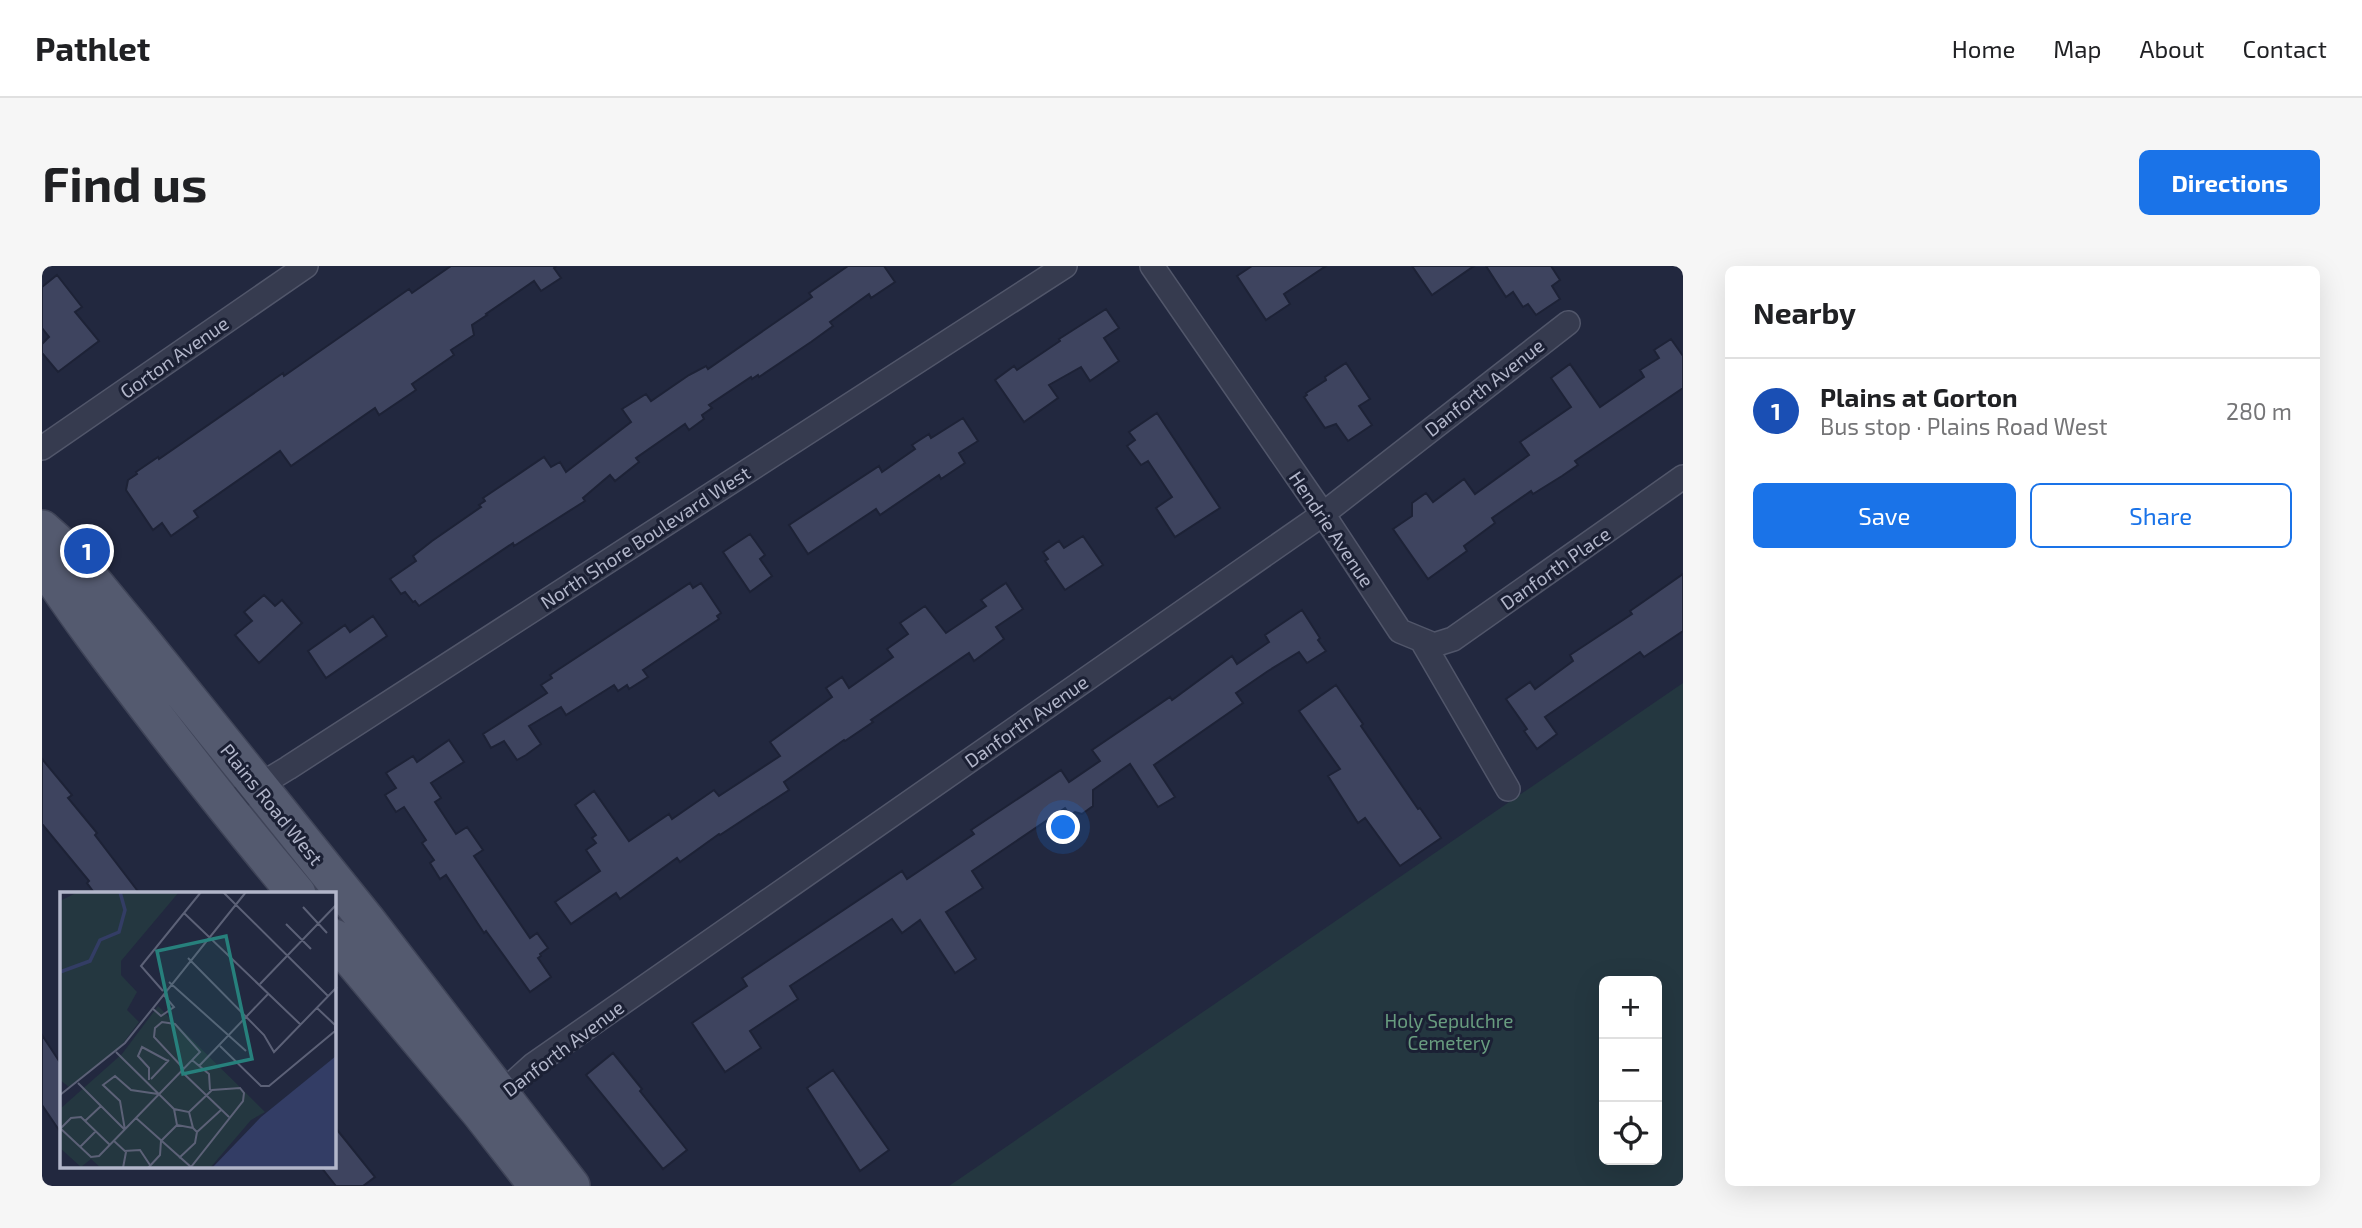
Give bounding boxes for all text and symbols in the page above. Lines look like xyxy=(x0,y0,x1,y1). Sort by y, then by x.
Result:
text: Pathlet xyxy=(35,28,150,68)
text: Home xyxy=(1952,34,2015,63)
text: Map xyxy=(2053,34,2101,63)
text: About xyxy=(2139,34,2205,63)
text: Contact xyxy=(2243,34,2327,63)
button: Directions xyxy=(2139,150,2320,215)
text: Find us xyxy=(42,153,207,212)
text: Nearby xyxy=(1753,294,1856,330)
street label: Gorton Avenue xyxy=(115,311,233,403)
street label: Danforth Avenue xyxy=(1420,333,1548,441)
text: Plains at Gorton xyxy=(1820,381,2018,412)
text: 1 xyxy=(1771,397,1781,425)
text: 280 m xyxy=(2226,397,2292,425)
text: Bus stop · Plains Road West xyxy=(1820,412,2108,440)
street label: North Shore Boulevard West xyxy=(536,461,754,613)
street label: Hendrie Avenue xyxy=(1285,467,1379,591)
button: Save xyxy=(1753,483,2016,548)
button: Share xyxy=(2030,483,2292,548)
street label: Danforth Place xyxy=(1496,522,1614,614)
pin: 1 xyxy=(64,525,110,577)
street label: Danforth Avenue xyxy=(960,670,1092,772)
street label: Plains Road West xyxy=(216,739,328,869)
your location xyxy=(1046,810,1080,844)
inset map xyxy=(60,892,336,1168)
map controls xyxy=(1599,976,1662,1165)
button: + xyxy=(1599,976,1662,1039)
street label: Danforth Avenue xyxy=(498,995,628,1101)
park label: Holy Sepulchre Cemetery xyxy=(1385,1009,1513,1054)
button: − xyxy=(1599,1039,1662,1102)
button: locate xyxy=(1599,1102,1662,1165)

